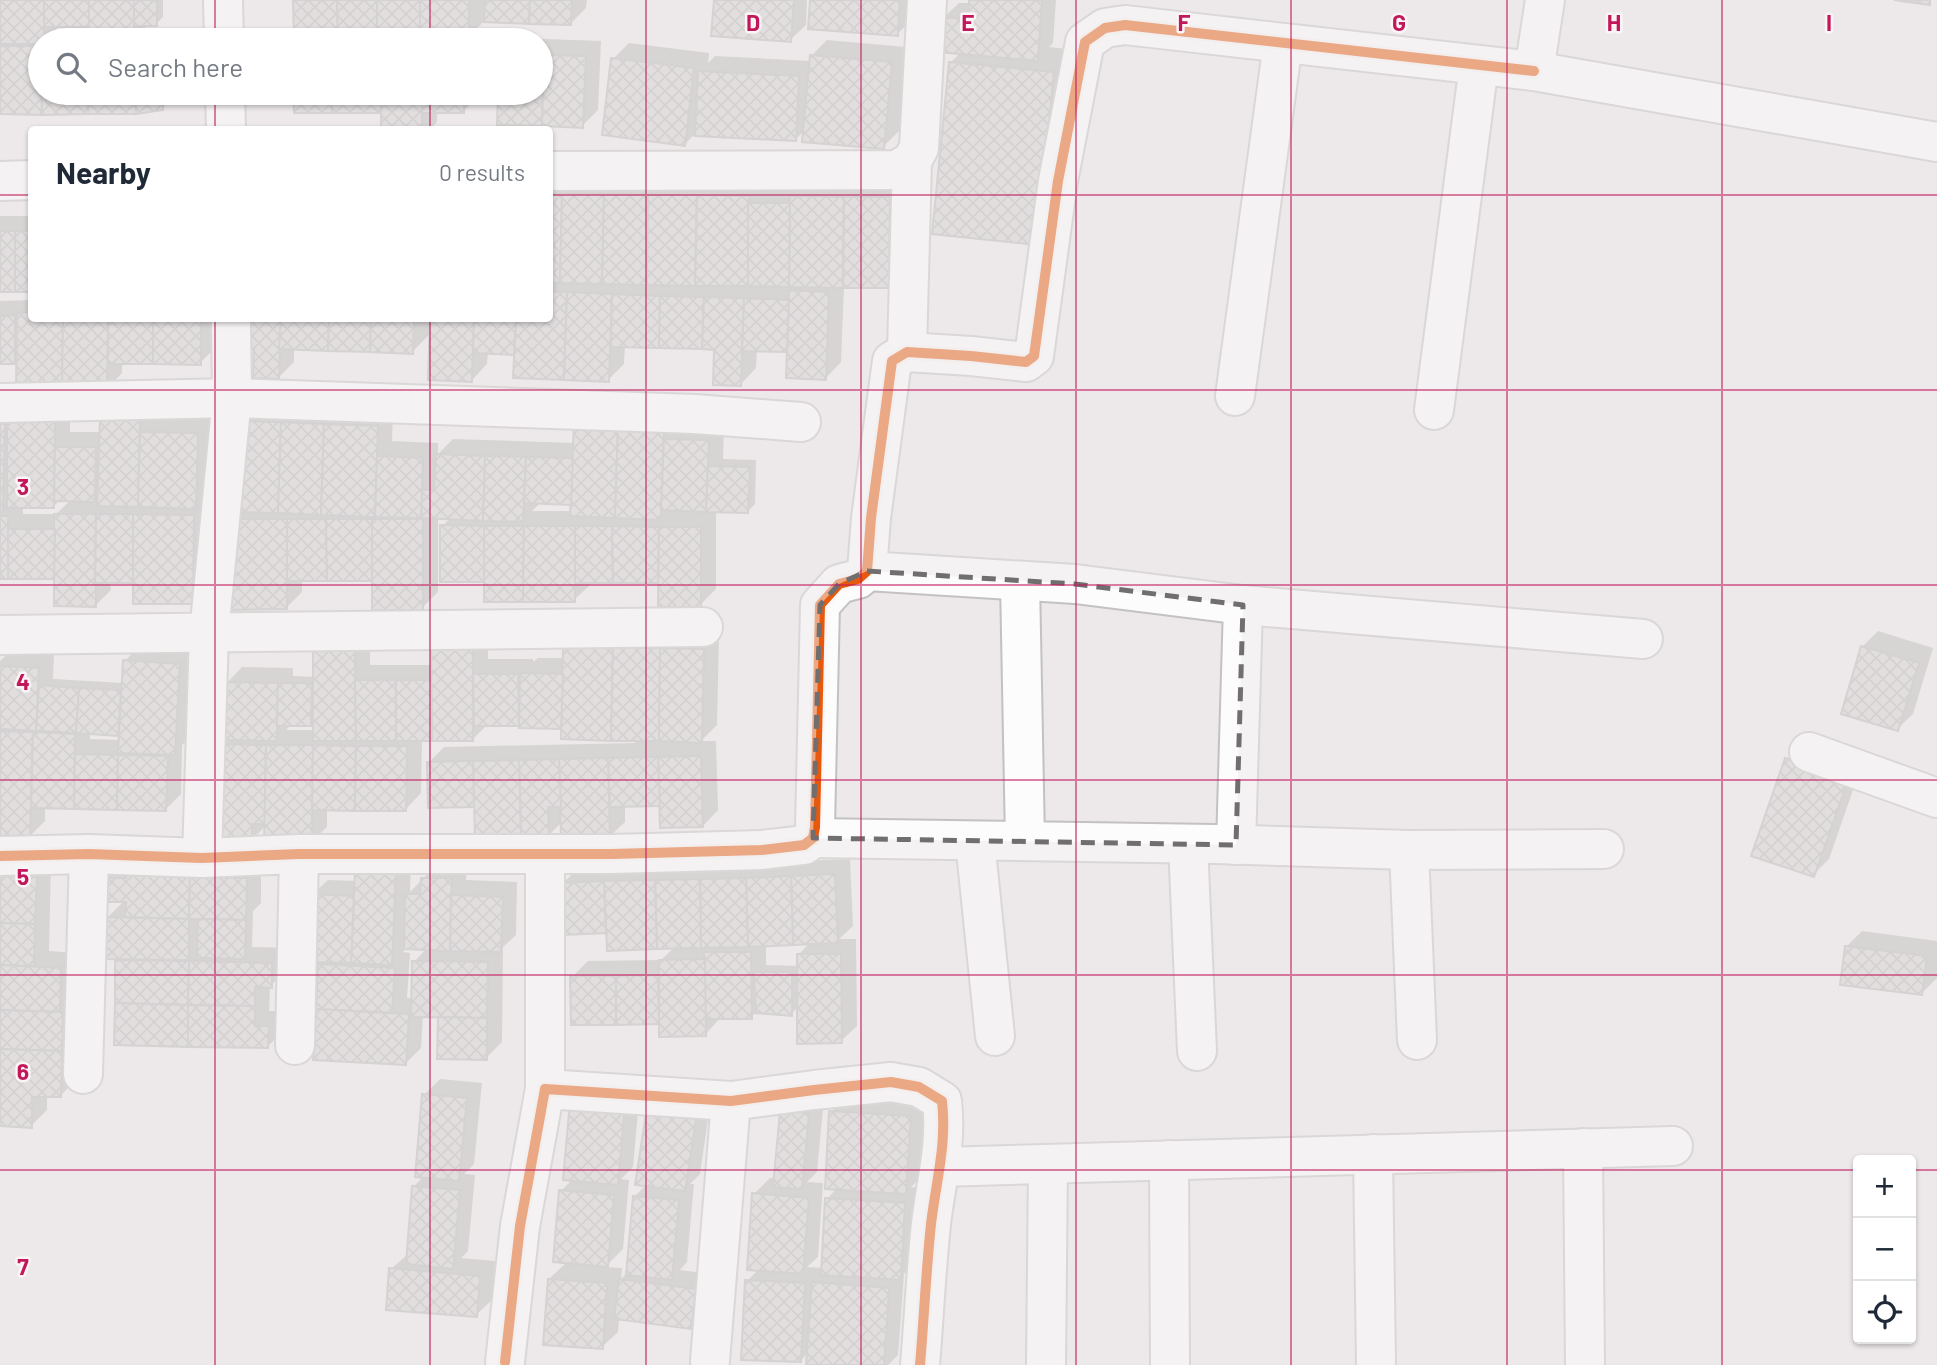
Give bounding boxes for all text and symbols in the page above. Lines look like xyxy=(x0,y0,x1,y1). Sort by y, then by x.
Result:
text: D xyxy=(746,8,760,36)
text: E xyxy=(961,8,975,36)
text: F xyxy=(1178,8,1191,36)
text: G xyxy=(1392,8,1406,36)
text: H xyxy=(1607,8,1621,36)
text: I xyxy=(1826,8,1832,36)
search box xyxy=(28,28,553,105)
icon: search xyxy=(52,48,90,86)
text: Search here xyxy=(108,51,243,82)
text: Nearby xyxy=(56,154,151,190)
text: 0 results xyxy=(439,158,525,186)
text: 3 xyxy=(17,472,29,500)
text: 4 xyxy=(16,667,30,695)
text: 5 xyxy=(17,862,29,890)
text: 6 xyxy=(17,1057,29,1085)
map controls xyxy=(1853,1155,1916,1344)
button: + xyxy=(1853,1155,1916,1218)
button: − xyxy=(1853,1218,1916,1281)
text: 7 xyxy=(17,1252,29,1280)
button: locate xyxy=(1853,1281,1916,1344)

